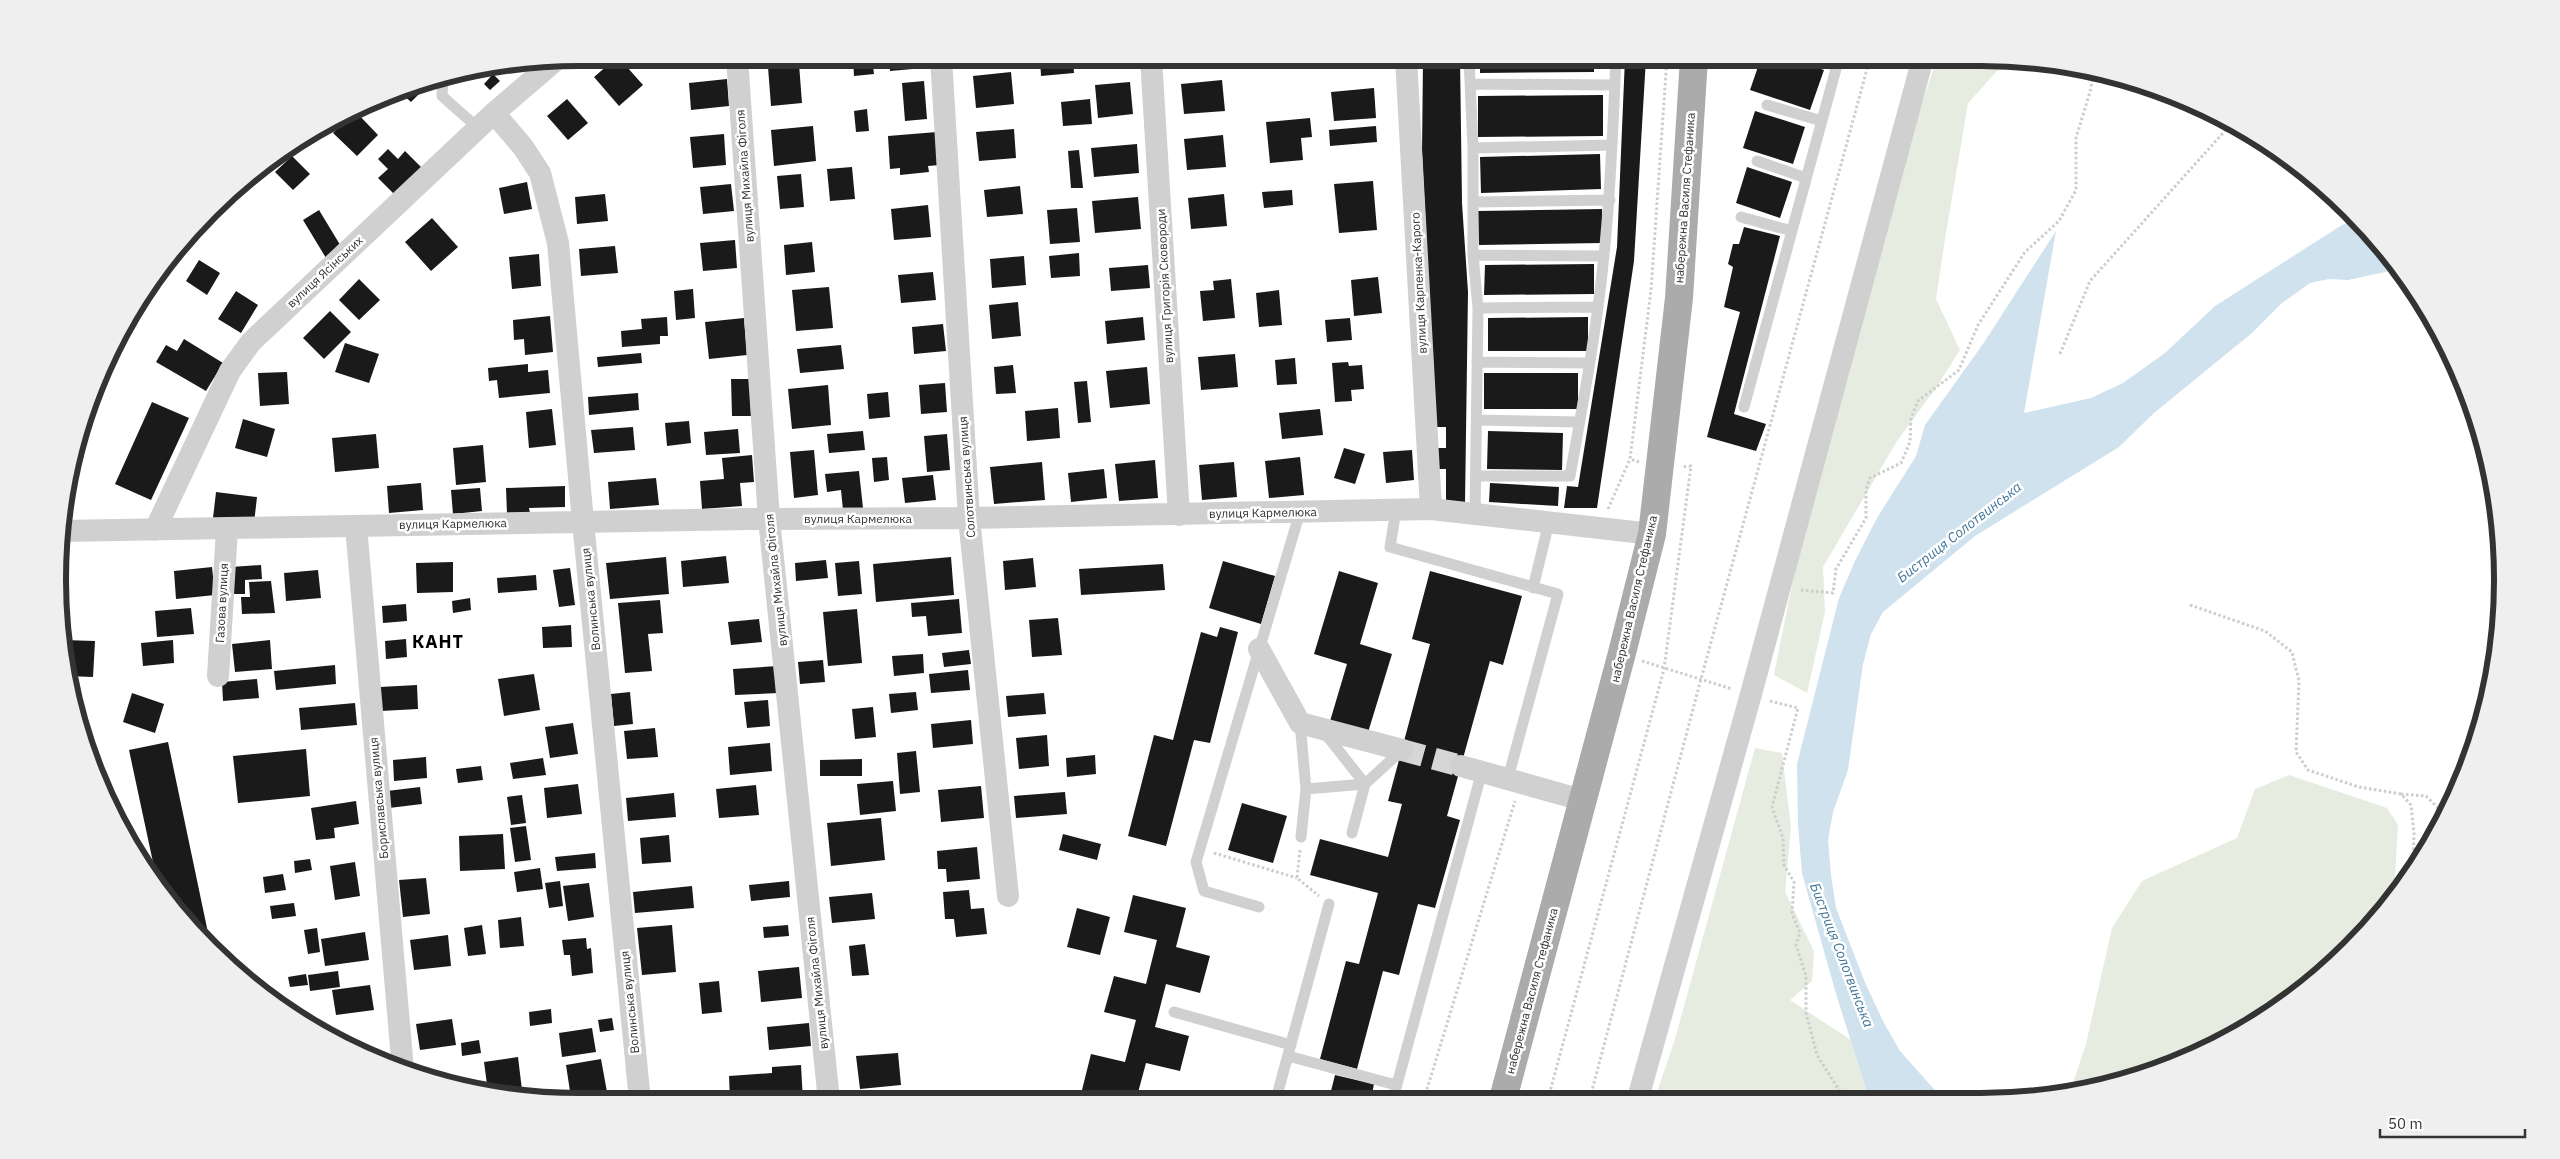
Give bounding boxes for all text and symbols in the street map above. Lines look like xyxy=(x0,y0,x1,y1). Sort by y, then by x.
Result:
street label: вулиця Михайла Фіголя xyxy=(732,109,757,243)
street label: набережна Василя Стефаника xyxy=(1671,112,1698,284)
street label: вулиця Григорія Сковороди xyxy=(1153,208,1176,364)
street label: вулиця Карпенка-Карого xyxy=(1407,212,1430,354)
street label: вулиця Ясінських xyxy=(284,233,366,311)
street label: Солотвинська вулиця xyxy=(955,416,978,538)
water label: Бистриця Солотвинська xyxy=(1893,478,2025,586)
street label: вулиця Кармелюка xyxy=(1209,504,1318,521)
street label: вулиця Кармелюка xyxy=(804,511,913,526)
street label: вулиця Михайла Фіголя xyxy=(761,513,790,647)
street label: набережна Василя Стефаника xyxy=(1607,513,1660,684)
street label: вулиця Кармелюка xyxy=(399,515,508,532)
street label: Волинська вулиця xyxy=(578,547,603,651)
street label: Газова вулиця xyxy=(212,563,231,643)
district label: КАНТ xyxy=(412,630,464,653)
street label: Бориславська вулиця xyxy=(366,737,391,860)
water label: Бистриця Солотвинська xyxy=(1806,880,1878,1030)
street label: набережна Василя Стефаника xyxy=(1502,906,1561,1075)
street label: вулиця Михайла Фіголя xyxy=(802,916,831,1050)
street label: Волинська вулиця xyxy=(617,950,642,1054)
scale bar xyxy=(2380,1106,2525,1138)
text: 50 m xyxy=(2388,1114,2423,1133)

